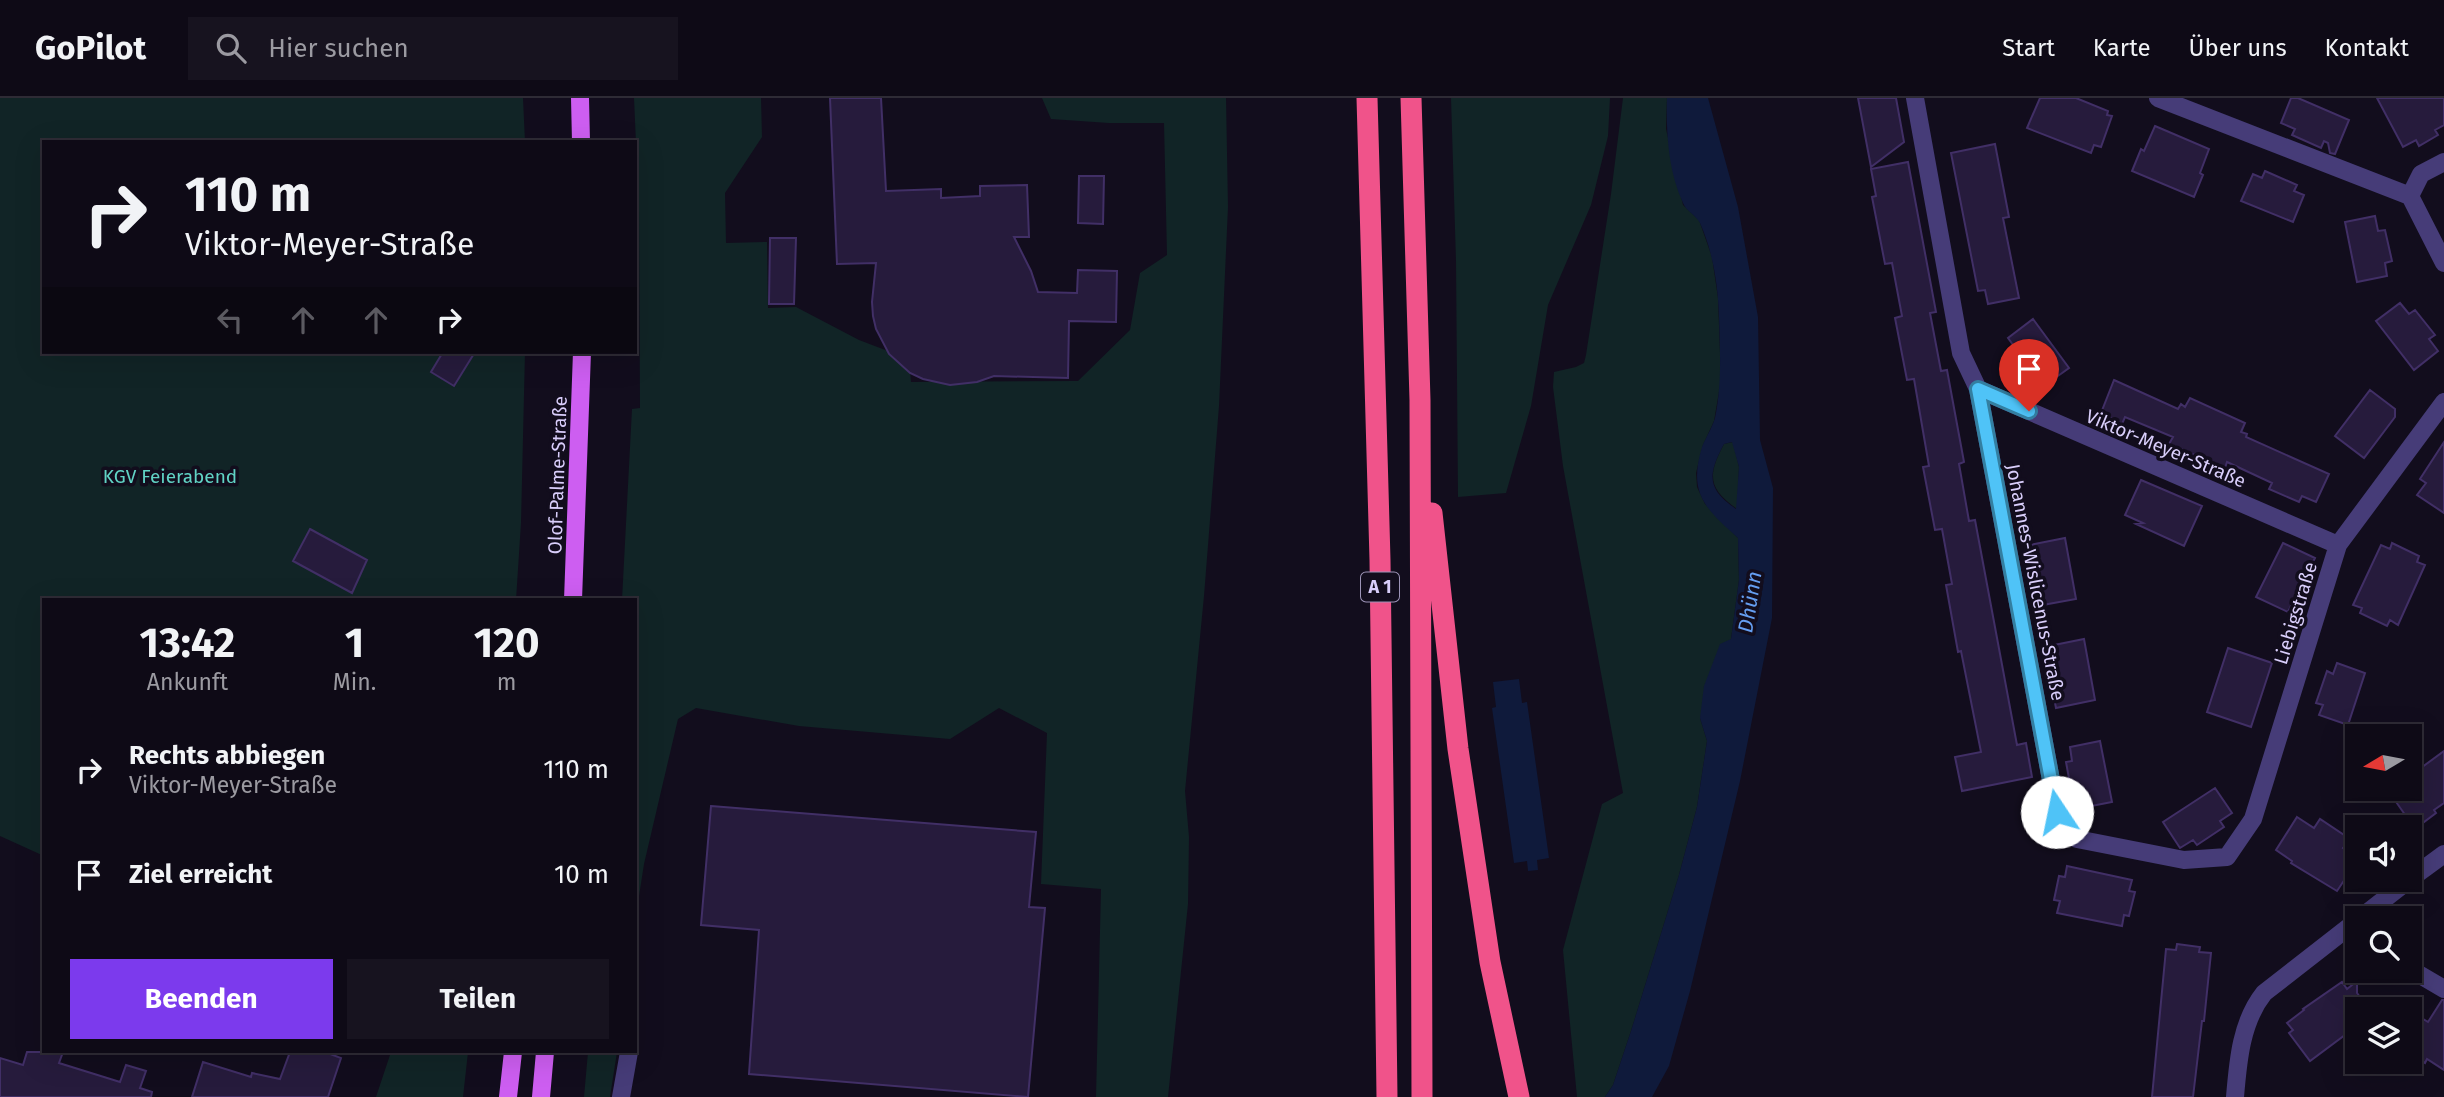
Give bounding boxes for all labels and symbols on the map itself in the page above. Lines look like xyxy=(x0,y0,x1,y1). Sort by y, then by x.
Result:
pin xyxy=(1999,339,2059,411)
street label: Olof-Palme-Straße xyxy=(543,395,572,555)
street label: Viktor-Meyer-Straße xyxy=(2082,404,2249,493)
street label: Johannes-Wislicenus-Straße xyxy=(2001,462,2070,703)
park label: KGV Feierabend xyxy=(103,465,237,488)
street label: Liebigstraße xyxy=(2269,559,2322,667)
water label: Dhünn xyxy=(1732,569,1768,635)
road number: A 1 xyxy=(1361,573,1399,602)
north arrow xyxy=(2345,724,2422,802)
position arrow xyxy=(2020,775,2094,849)

